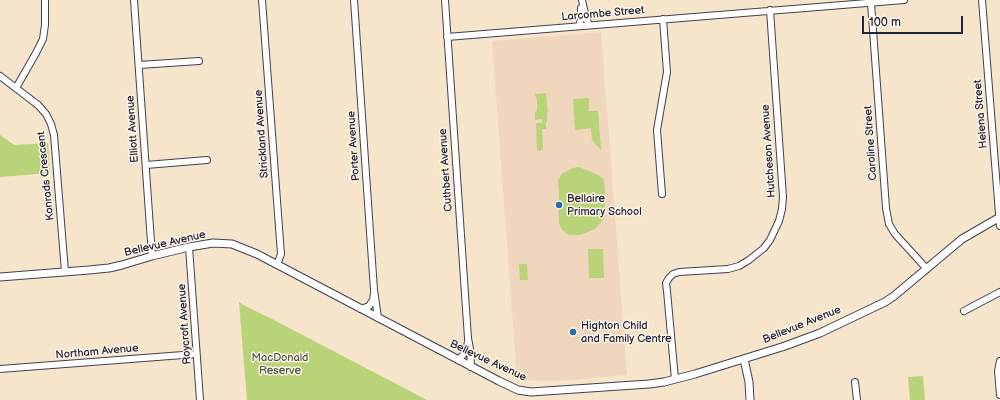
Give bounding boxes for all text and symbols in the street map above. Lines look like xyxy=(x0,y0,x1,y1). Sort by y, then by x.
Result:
street label: Larcombe Street xyxy=(561,4,645,24)
scale bar xyxy=(864,8,965,34)
text: 100 m xyxy=(869,15,901,30)
street label: Helena Street xyxy=(971,79,991,149)
street label: Strickland Avenue xyxy=(252,89,272,179)
street label: Elliott Avenue xyxy=(124,95,142,163)
street label: Hutcheson Avenue xyxy=(759,104,779,198)
street label: Caroline Street xyxy=(862,105,880,181)
street label: Porter Avenue xyxy=(345,111,363,181)
street label: Cuthbert Avenue xyxy=(437,128,455,212)
street label: Konrads Crescent xyxy=(35,131,57,221)
place label: Bellaire Primary School xyxy=(567,192,642,218)
marker: Bellaire Primary School xyxy=(554,200,564,210)
street label: Bellevue Avenue xyxy=(123,228,207,260)
street label: Roycroft Avenue xyxy=(176,283,194,365)
street label: Bellevue Avenue xyxy=(761,303,843,347)
place label: Highton Child and Family Centre xyxy=(581,319,671,345)
marker: Highton Child and Family Centre xyxy=(568,327,578,337)
street label: Bellevue Avenue xyxy=(448,337,528,385)
street label: Northam Avenue xyxy=(55,342,139,362)
park label: MacDonald Reserve xyxy=(252,351,308,377)

